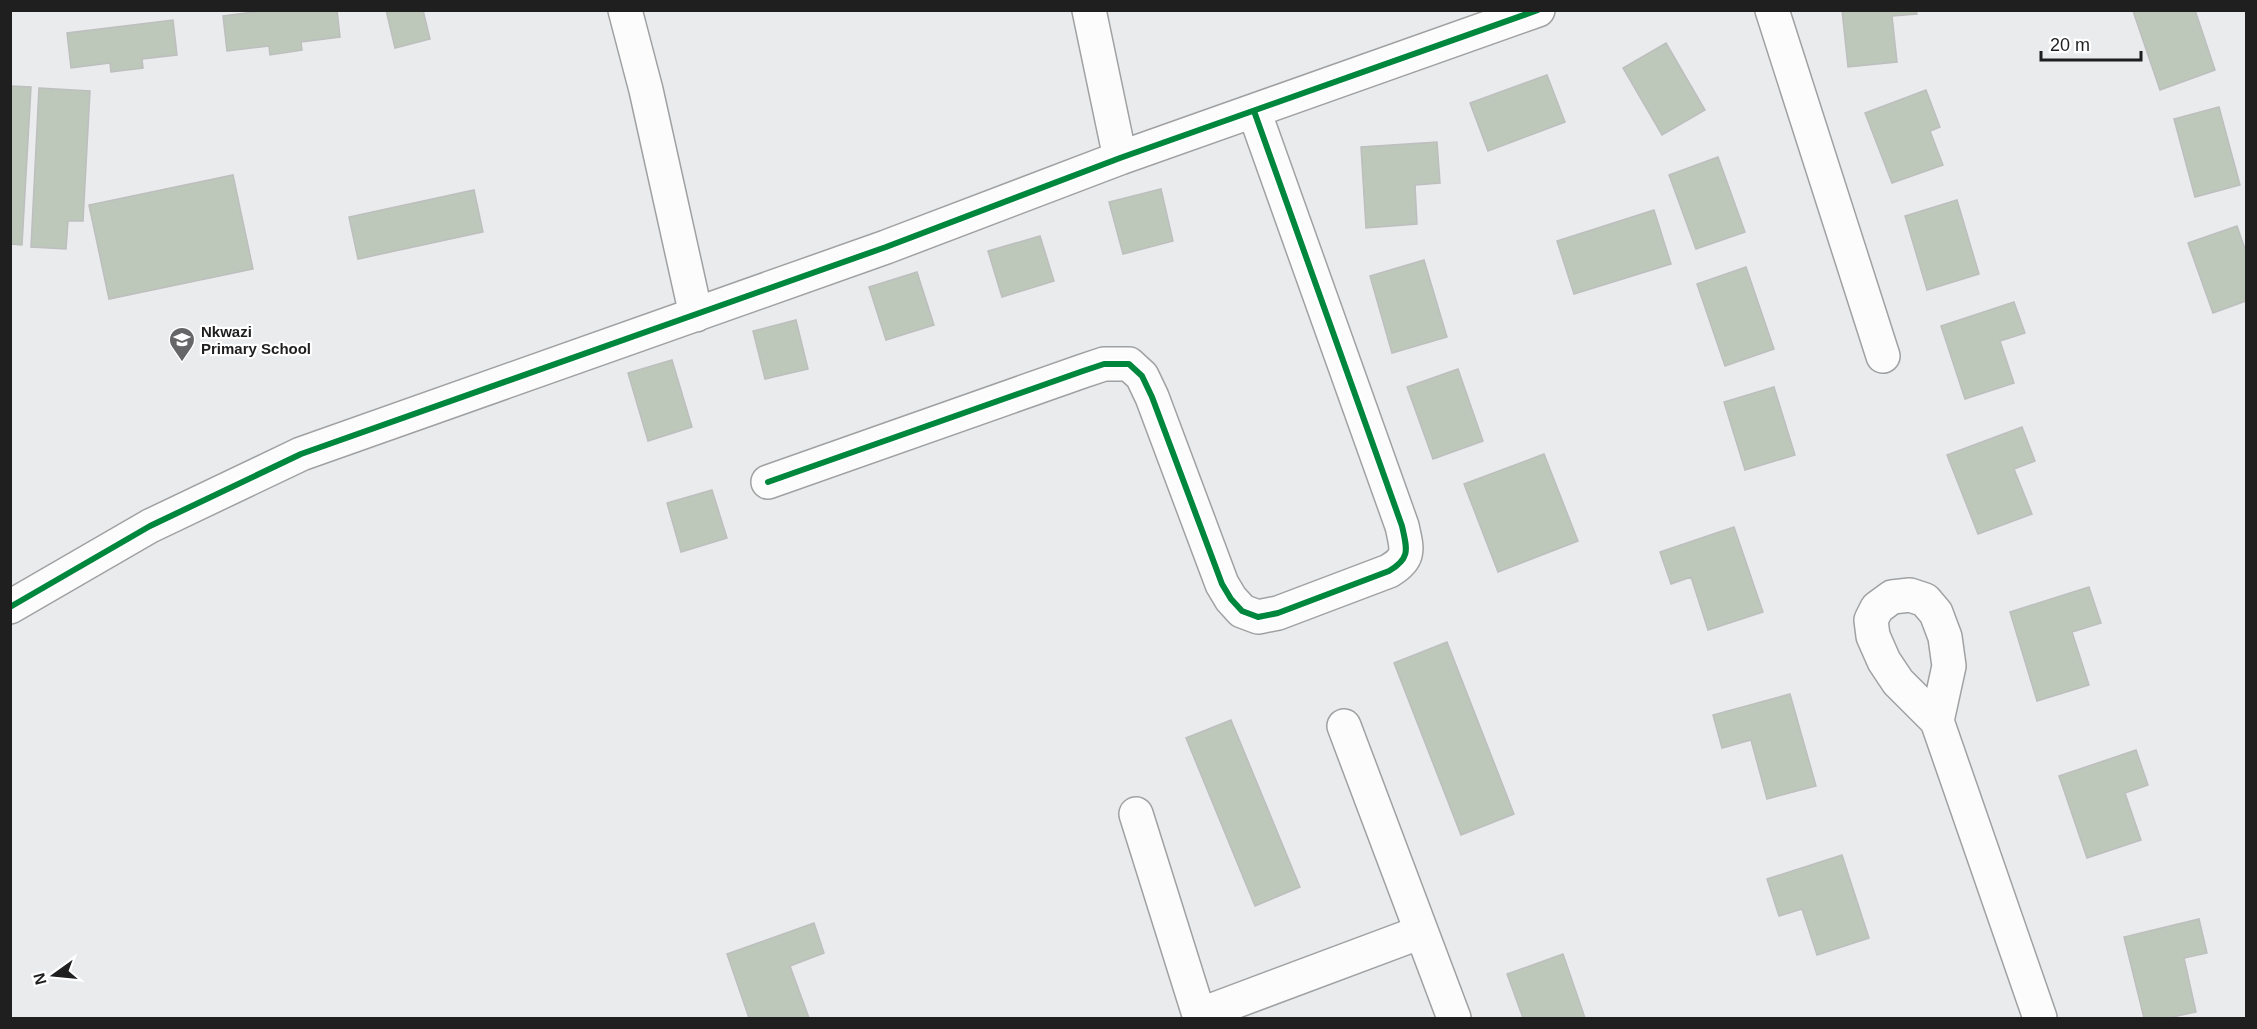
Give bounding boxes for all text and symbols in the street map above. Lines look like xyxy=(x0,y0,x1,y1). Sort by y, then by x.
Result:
scale bar xyxy=(2041,24,2142,62)
text: 20 m xyxy=(2050,35,2090,55)
place label: Nkwazi Primary School xyxy=(201,323,311,357)
school or university icon: Nkwazi Primary School xyxy=(167,325,197,363)
north arrow xyxy=(24,945,84,1005)
text: N xyxy=(30,971,50,987)

